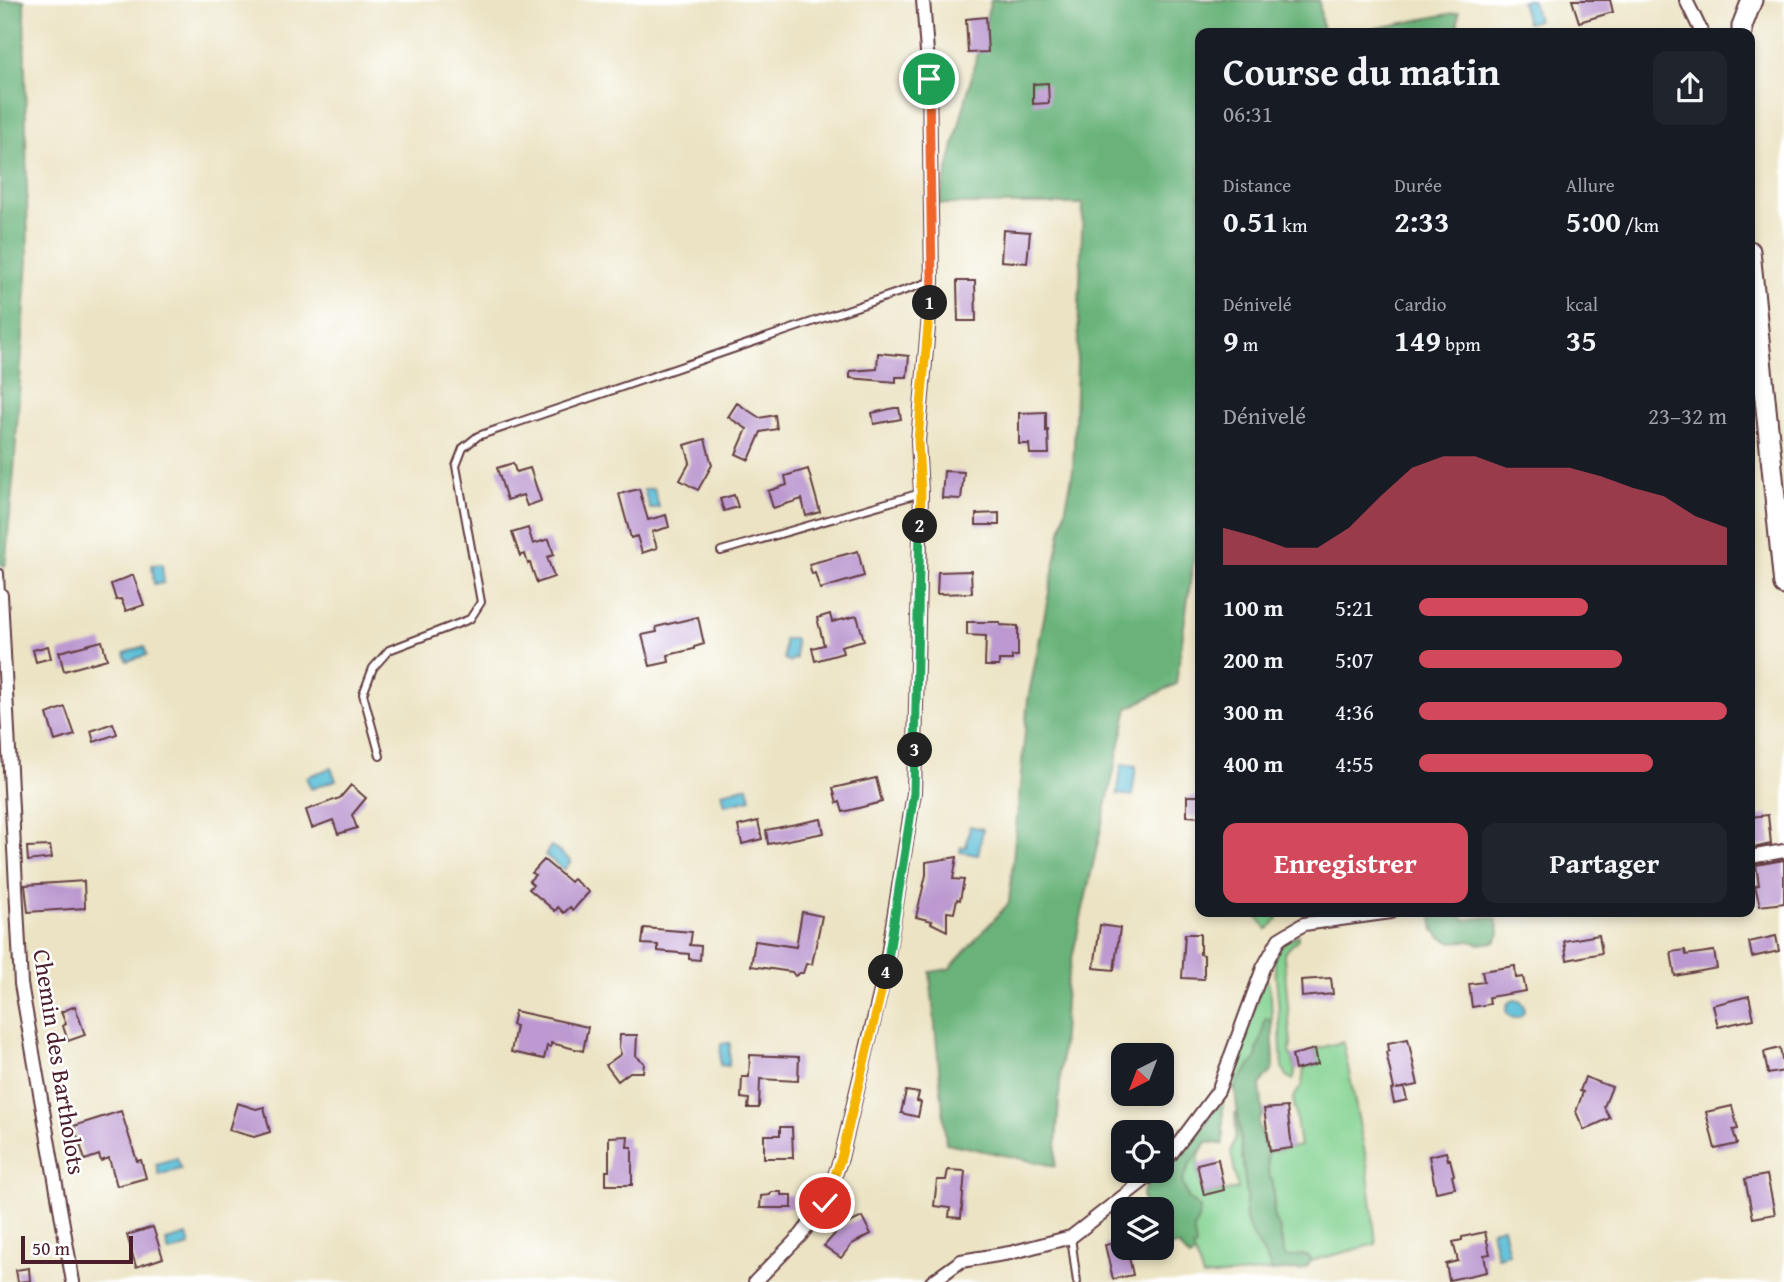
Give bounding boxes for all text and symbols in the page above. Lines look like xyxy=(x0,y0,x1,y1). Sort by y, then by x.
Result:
text: Course du matin xyxy=(1223,43,1500,99)
pin xyxy=(899,49,959,109)
button: share xyxy=(1653,51,1727,125)
icon: arrive xyxy=(910,60,948,98)
text: 06:31 xyxy=(1223,97,1273,130)
text: Distance xyxy=(1223,171,1291,199)
text: Durée xyxy=(1394,171,1442,199)
text: Allure xyxy=(1566,171,1615,199)
text: 0.51 xyxy=(1223,199,1278,243)
text: 2:33 xyxy=(1394,199,1449,243)
text: 5:00 xyxy=(1566,199,1621,243)
text: km xyxy=(1278,211,1307,239)
text: /km xyxy=(1621,211,1659,239)
pin: 1 xyxy=(912,286,948,320)
text: 1 xyxy=(925,288,934,316)
text: Dénivelé xyxy=(1223,290,1292,318)
text: Cardio xyxy=(1394,290,1446,318)
text: kcal xyxy=(1566,290,1598,318)
text: 9 xyxy=(1223,318,1239,362)
text: 149 xyxy=(1394,318,1441,362)
text: 35 xyxy=(1566,318,1597,362)
text: m xyxy=(1239,330,1258,358)
text: bpm xyxy=(1441,330,1481,358)
text: Dénivelé xyxy=(1223,399,1306,432)
text: 23–32 m xyxy=(1648,399,1727,432)
pin: 2 xyxy=(902,508,937,544)
text: 2 xyxy=(915,511,924,539)
text: 100 m xyxy=(1223,591,1284,624)
text: 5:21 xyxy=(1335,591,1374,624)
text: 200 m xyxy=(1223,643,1284,676)
text: 5:07 xyxy=(1335,643,1374,676)
text: 300 m xyxy=(1223,695,1284,728)
text: 4:36 xyxy=(1335,695,1374,728)
pin: 3 xyxy=(898,732,932,768)
text: 3 xyxy=(910,735,919,763)
text: 400 m xyxy=(1223,747,1284,780)
text: 4:55 xyxy=(1335,747,1374,780)
button: Enregistrer xyxy=(1223,823,1468,903)
button: Partager xyxy=(1482,823,1727,903)
street label: Chemin des Bartholots xyxy=(24,947,95,1177)
pin: 4 xyxy=(868,954,903,990)
text: 4 xyxy=(881,957,890,985)
north arrow xyxy=(1111,1043,1174,1106)
map controls xyxy=(1111,1043,1174,1260)
button: locate xyxy=(1111,1120,1174,1183)
pin xyxy=(795,1173,855,1233)
icon: check xyxy=(806,1184,844,1222)
button: layers xyxy=(1111,1197,1174,1260)
scale bar xyxy=(21,1233,133,1265)
text: 50 m xyxy=(32,1234,70,1262)

